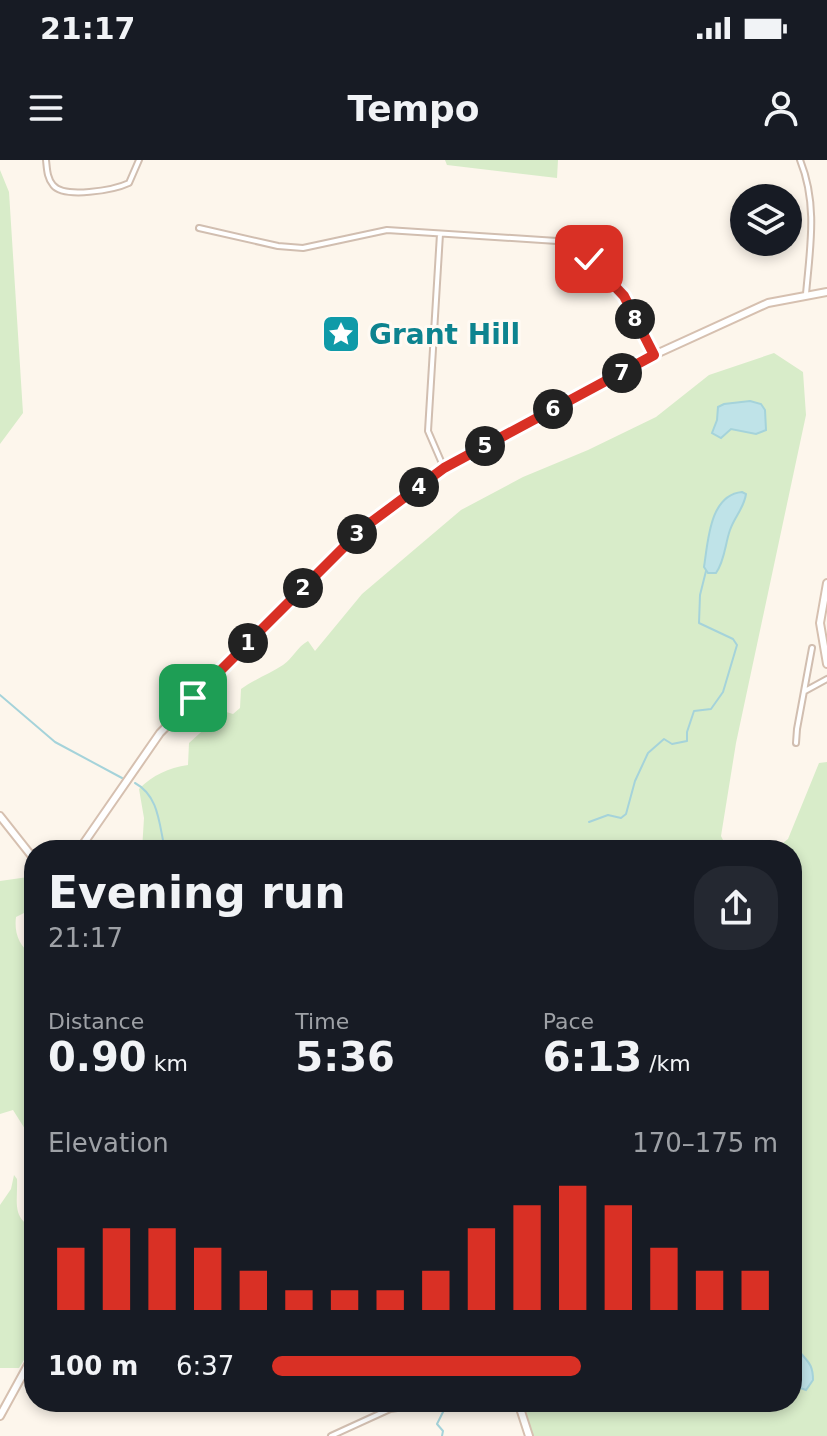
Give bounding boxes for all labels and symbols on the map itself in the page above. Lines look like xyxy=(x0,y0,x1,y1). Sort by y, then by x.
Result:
pin xyxy=(555,225,623,293)
pin: 8 xyxy=(615,299,655,339)
place icon: Grant Hill xyxy=(320,313,362,355)
place label: Grant Hill xyxy=(369,318,520,351)
pin: 7 xyxy=(602,353,642,393)
pin: 6 xyxy=(533,389,573,429)
pin: 5 xyxy=(465,426,505,466)
pin: 4 xyxy=(399,467,439,507)
pin: 3 xyxy=(337,514,377,554)
pin: 2 xyxy=(283,568,323,608)
pin: 1 xyxy=(228,623,268,663)
pin xyxy=(159,664,227,732)

